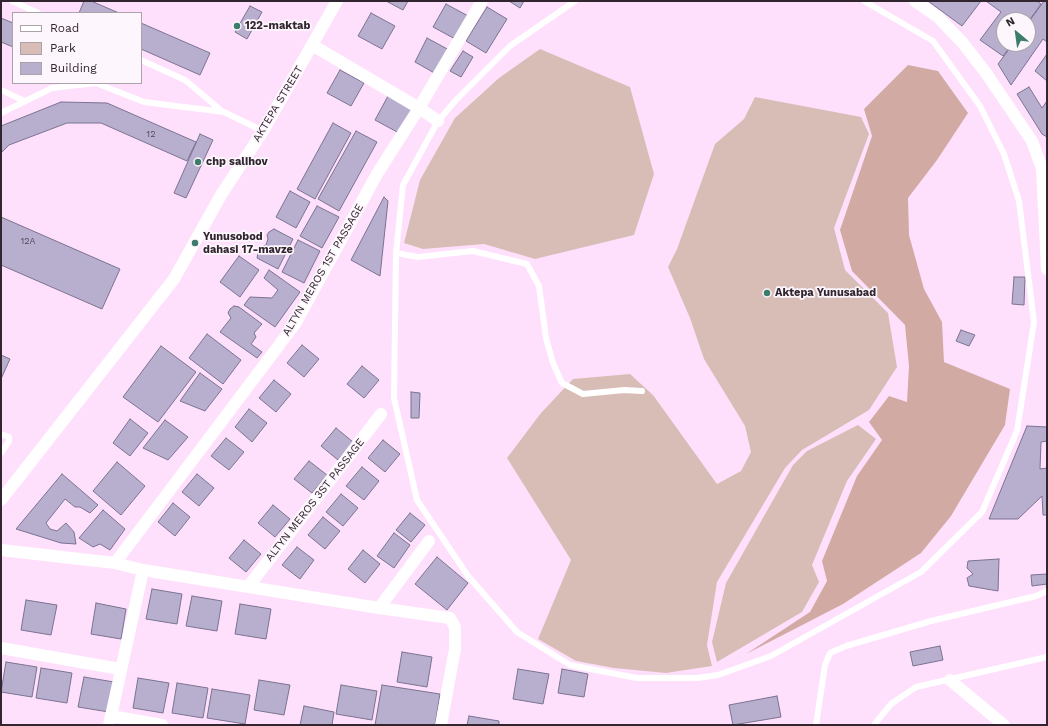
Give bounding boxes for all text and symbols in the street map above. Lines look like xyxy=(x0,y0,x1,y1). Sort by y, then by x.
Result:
legend xyxy=(12,12,142,84)
north arrow xyxy=(996,12,1036,52)
text: N xyxy=(1004,14,1017,30)
place label: 122-maktab xyxy=(245,19,310,33)
text: Road xyxy=(50,21,79,35)
marker: 122-maktab xyxy=(232,21,242,31)
text: Park xyxy=(50,41,76,55)
text: Building xyxy=(50,61,97,75)
street label: AKTEPA STREET xyxy=(250,63,306,145)
house number: 12 xyxy=(147,129,155,139)
place label: chp salihov xyxy=(206,155,268,169)
marker: chp salihov xyxy=(193,157,203,167)
street label: ALTYN MEROS 1ST PASSAGE xyxy=(280,202,366,338)
place label: Yunusobod dahasi 17-mavze xyxy=(203,230,293,256)
house number: 12A xyxy=(21,236,35,246)
marker: Yunusobod dahasi 17-mavze xyxy=(190,238,200,248)
place label: Aktepa Yunusabad xyxy=(775,286,876,300)
marker: Aktepa Yunusabad xyxy=(762,288,772,298)
street label: ALTYN MEROS 3ST PASSAGE xyxy=(263,436,367,564)

